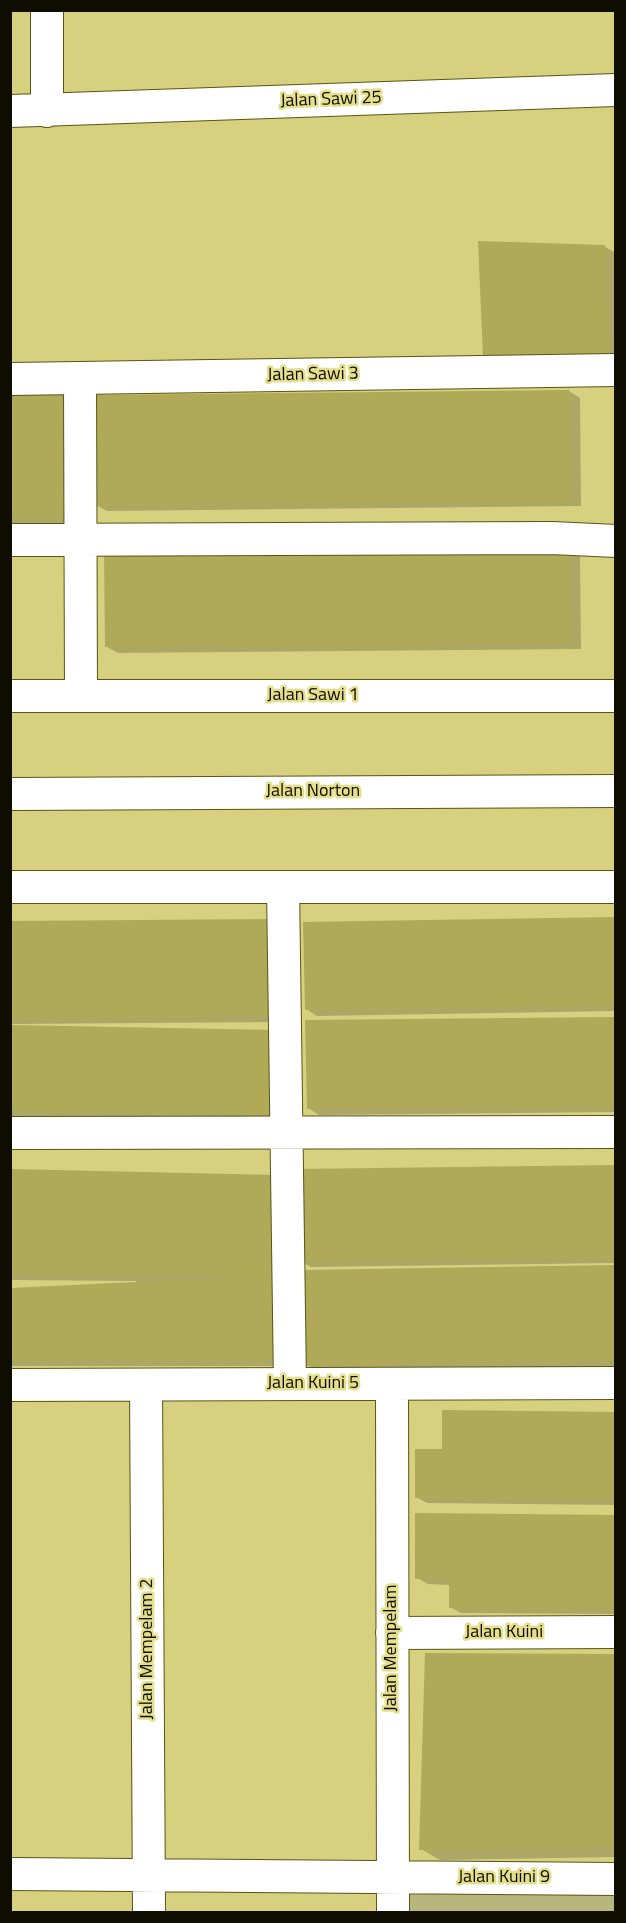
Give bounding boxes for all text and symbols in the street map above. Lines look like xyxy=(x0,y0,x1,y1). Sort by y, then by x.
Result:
street label: Jalan Sawi 25 xyxy=(280,87,382,113)
street label: Jalan Sawi 3 xyxy=(267,363,359,387)
street label: Jalan Sawi 1 xyxy=(267,685,359,707)
street label: Jalan Norton xyxy=(266,781,360,803)
street label: Jalan Kuini 5 xyxy=(267,1373,359,1395)
street label: Jalan Mempelam 2 xyxy=(137,1578,159,1720)
street label: Jalan Mempelam xyxy=(381,1585,403,1711)
street label: Jalan Kuini xyxy=(465,1622,543,1644)
street label: Jalan Kuini 9 xyxy=(458,1867,550,1889)

